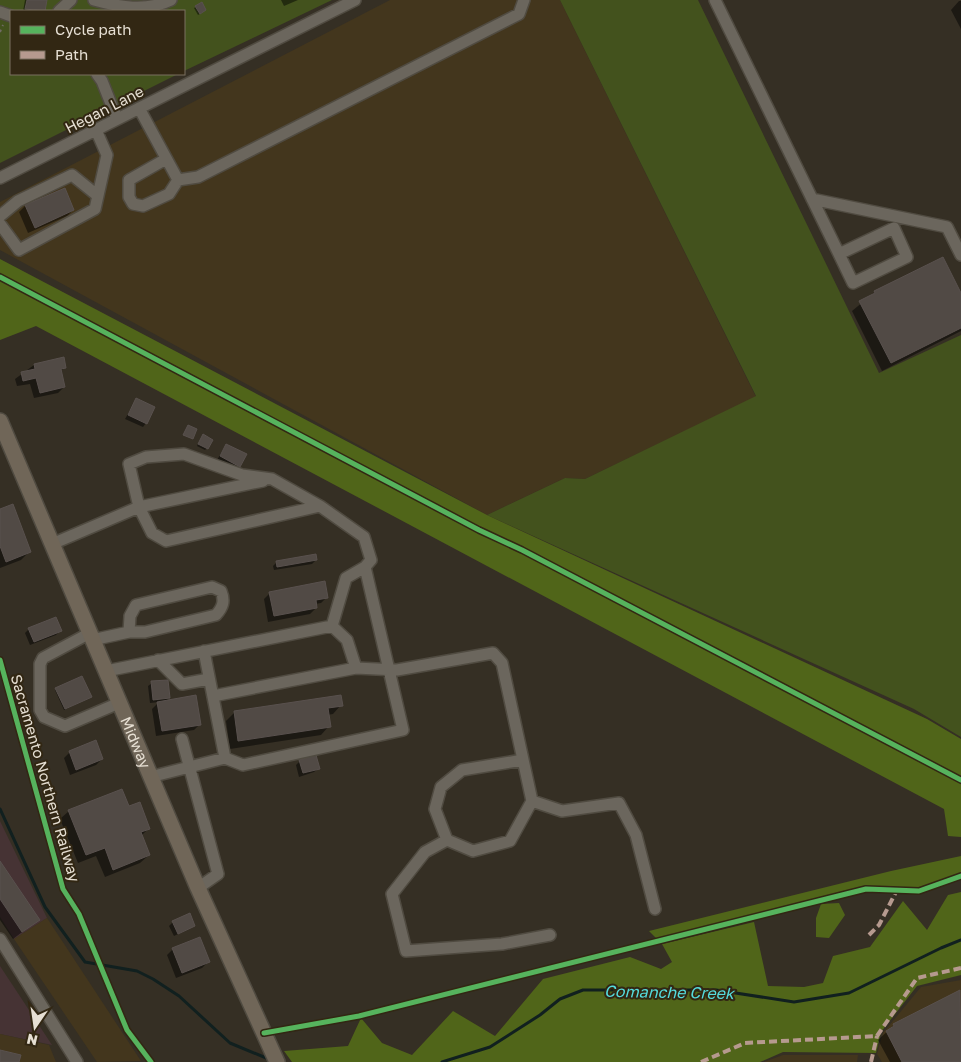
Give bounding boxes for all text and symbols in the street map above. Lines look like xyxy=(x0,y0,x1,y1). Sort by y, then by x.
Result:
legend xyxy=(10,10,185,75)
text: Cycle path xyxy=(55,20,131,38)
text: Path xyxy=(55,45,88,63)
street label: Hegan Lane xyxy=(62,81,147,137)
street label: Sacramento Northern Railway xyxy=(8,672,84,884)
street label: Midway xyxy=(117,714,155,772)
water label: Comanche Creek xyxy=(604,981,736,1003)
north arrow xyxy=(10,1002,60,1052)
text: N xyxy=(25,1031,39,1050)

